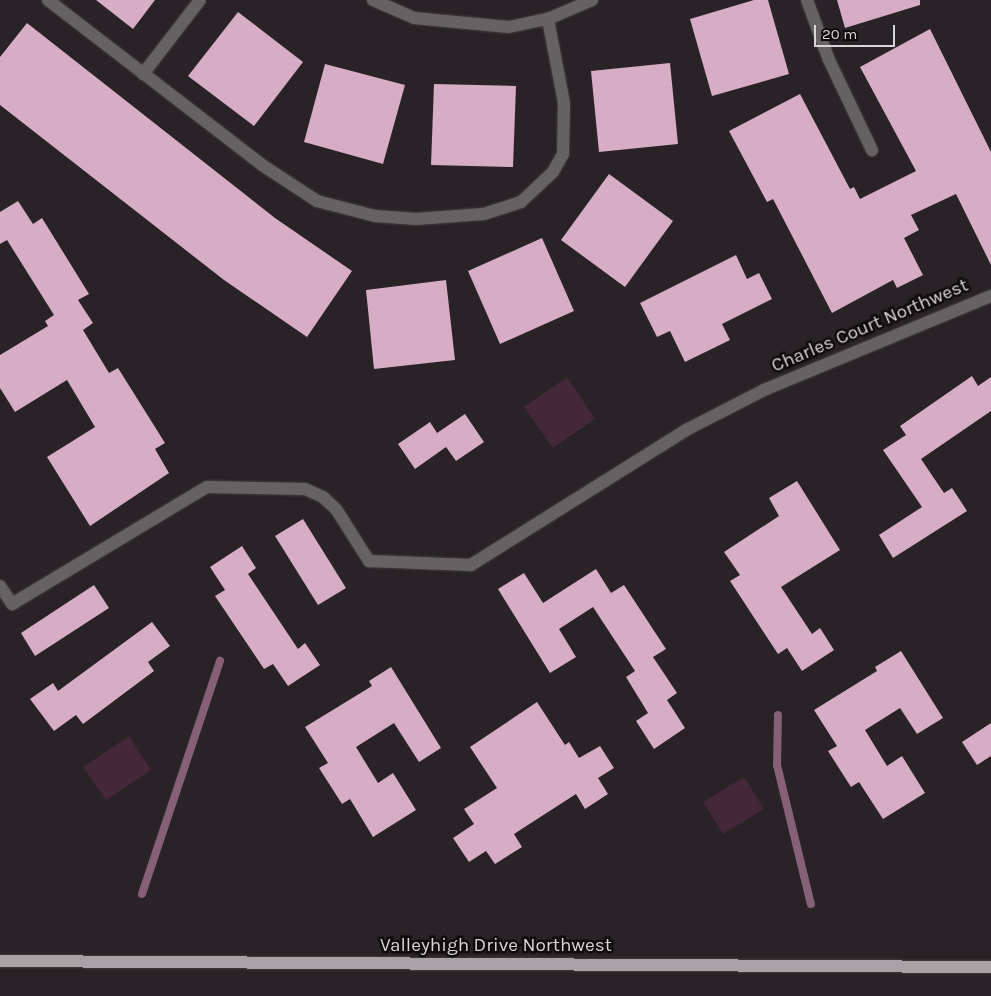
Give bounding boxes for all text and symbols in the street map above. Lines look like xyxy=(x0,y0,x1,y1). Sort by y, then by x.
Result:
scale bar xyxy=(816,15,897,47)
text: 20 m xyxy=(822,25,857,43)
street label: Charles Court Northwest xyxy=(768,274,972,378)
street label: Valleyhigh Drive Northwest xyxy=(380,935,612,957)

